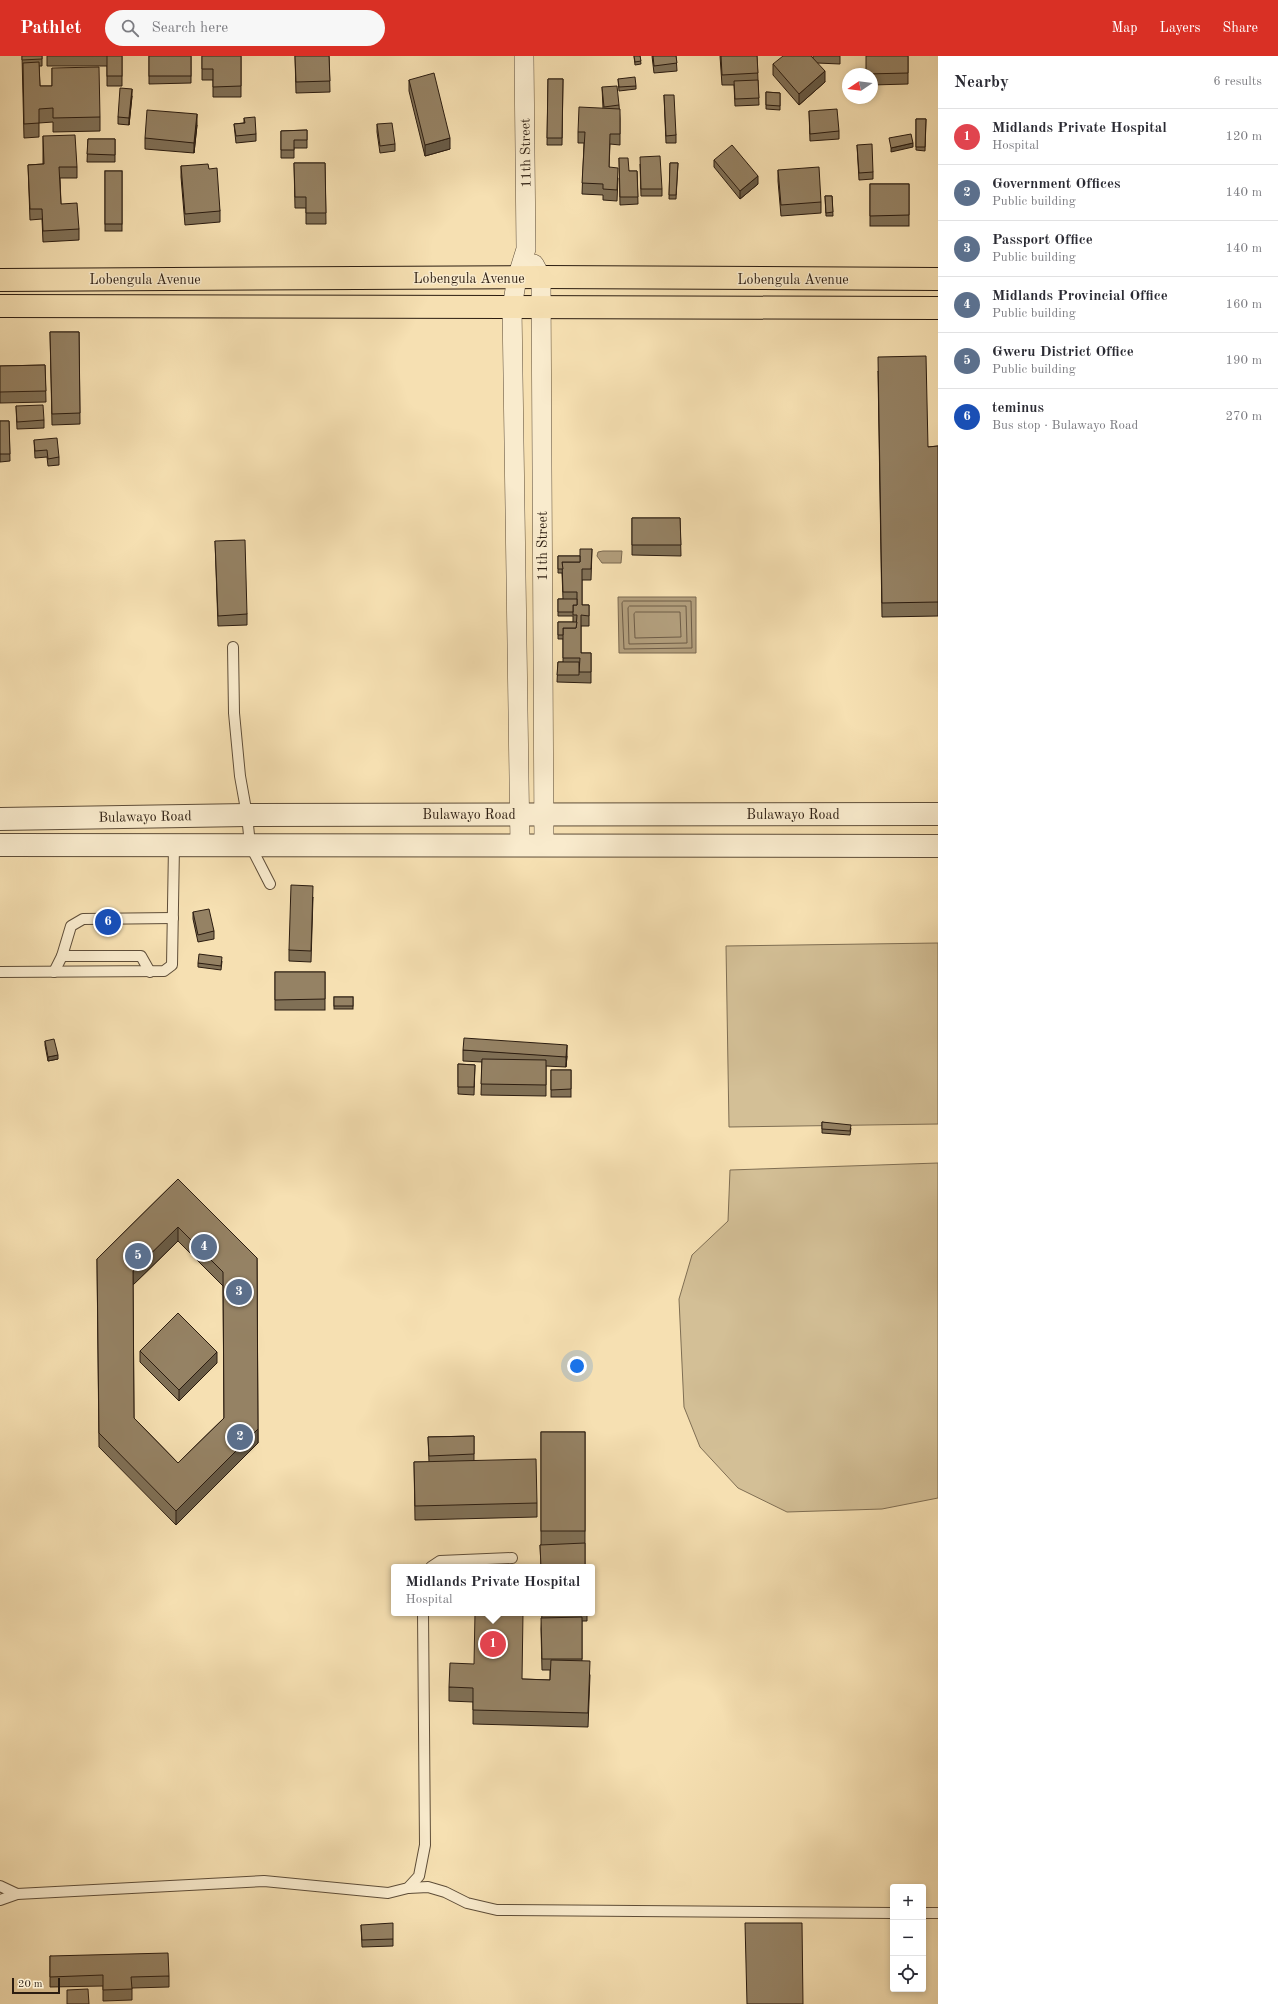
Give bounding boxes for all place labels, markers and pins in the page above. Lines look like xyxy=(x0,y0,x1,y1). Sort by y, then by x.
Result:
pin: 6 xyxy=(95,907,121,937)
pin: 4 xyxy=(191,1232,217,1262)
pin: 5 xyxy=(125,1241,151,1271)
pin: 3 xyxy=(226,1277,252,1307)
pin: 2 xyxy=(227,1422,253,1452)
pin: 1 xyxy=(480,1629,506,1659)

